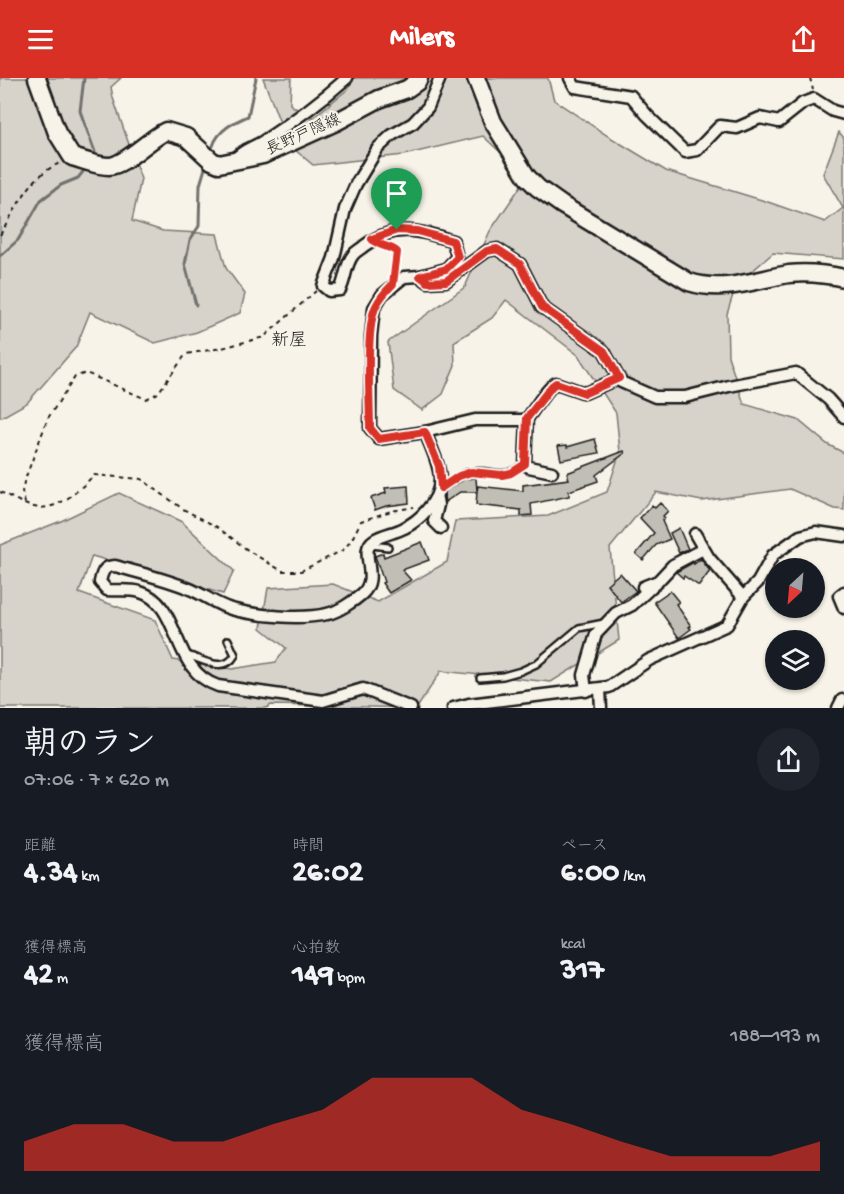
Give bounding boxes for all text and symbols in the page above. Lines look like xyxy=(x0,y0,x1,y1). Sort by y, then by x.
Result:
icon: menu xyxy=(24,23,57,56)
text: Milers xyxy=(390,23,454,55)
icon: share xyxy=(787,23,820,56)
street label: 長野戸隠線 xyxy=(263,109,344,161)
pin xyxy=(371,168,422,230)
icon: arrive xyxy=(380,177,413,210)
district label: 新屋 xyxy=(271,330,307,352)
north arrow xyxy=(765,558,825,618)
map controls xyxy=(765,558,825,690)
button: layers xyxy=(765,630,825,690)
text: 朝のラン xyxy=(24,728,156,766)
button: share xyxy=(757,728,820,791)
text: 07:06 · 7 × 620 m xyxy=(24,770,169,793)
text: 距離 xyxy=(24,838,56,857)
text: 時間 xyxy=(292,838,324,857)
text: ペース xyxy=(561,838,608,857)
text: 4.34 xyxy=(24,857,77,892)
text: 26:02 xyxy=(292,857,363,892)
text: 6:00 xyxy=(561,857,619,892)
text: km xyxy=(77,868,100,887)
text: /km xyxy=(619,868,645,887)
text: kcal xyxy=(561,936,586,955)
text: 獲得標高 xyxy=(24,940,88,959)
text: 心拍数 xyxy=(292,940,340,959)
text: 317 xyxy=(561,955,604,990)
text: 42 xyxy=(24,959,53,994)
text: 149 xyxy=(292,959,334,994)
text: m xyxy=(53,970,68,989)
text: bpm xyxy=(334,970,365,989)
text: 188–193 m xyxy=(730,1026,820,1049)
text: 獲得標高 xyxy=(24,1034,104,1057)

